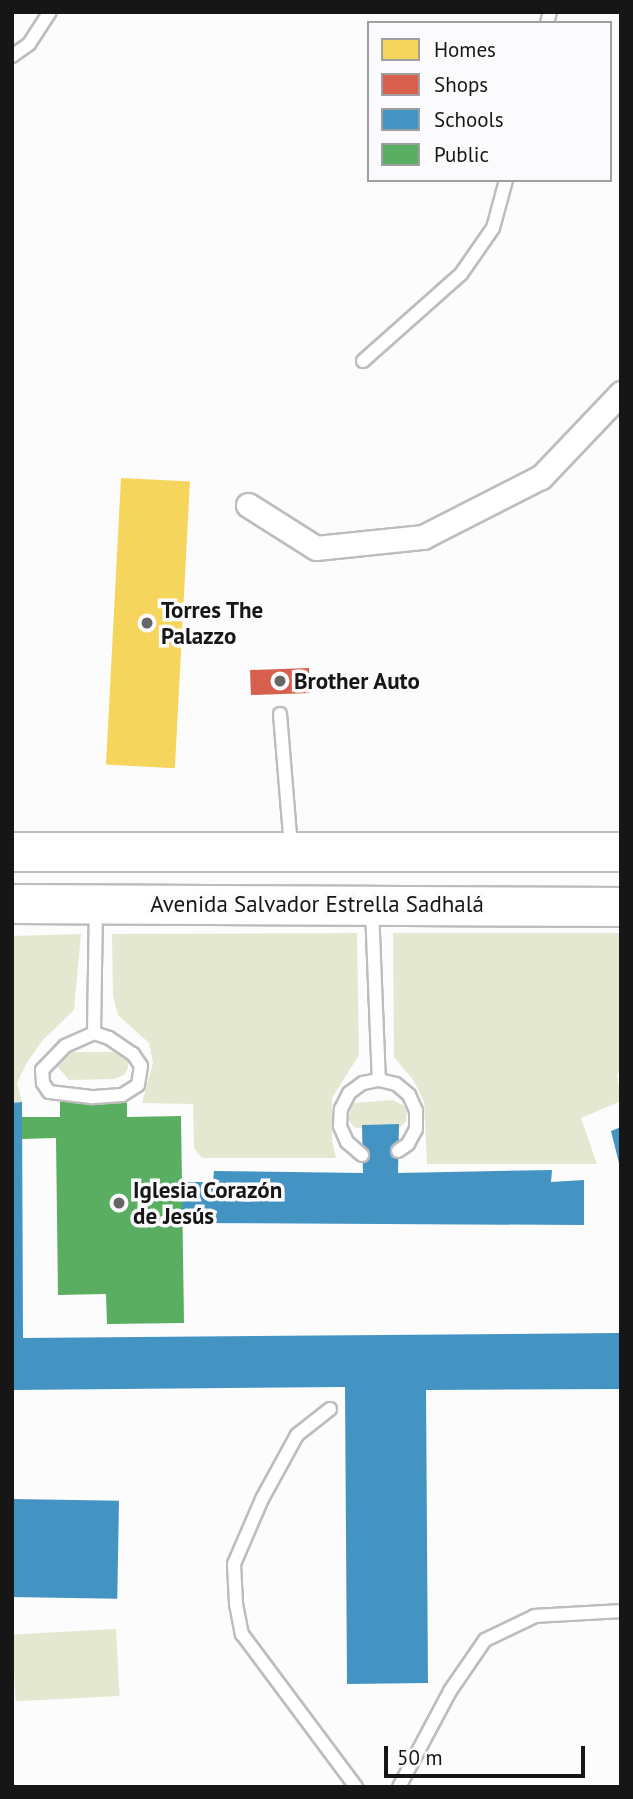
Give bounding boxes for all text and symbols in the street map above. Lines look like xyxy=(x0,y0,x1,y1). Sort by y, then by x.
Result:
legend xyxy=(367,21,612,182)
text: Homes xyxy=(434,36,496,63)
text: Shops xyxy=(434,71,488,98)
text: Schools xyxy=(434,106,504,133)
text: Public xyxy=(434,141,489,168)
place label: Torres The Palazzo xyxy=(161,596,264,650)
marker: Torres The Palazzo xyxy=(139,615,155,631)
place label: Brother Auto xyxy=(294,667,421,695)
marker: Brother Auto xyxy=(272,673,288,689)
street label: Avenida Salvador Estrella Sadhalá xyxy=(150,890,484,918)
place label: Iglesia Corazón de Jesús xyxy=(133,1176,283,1230)
marker: Iglesia Corazón de Jesús xyxy=(111,1195,127,1211)
scale bar xyxy=(388,1732,589,1776)
text: 50 m xyxy=(397,1744,443,1771)

